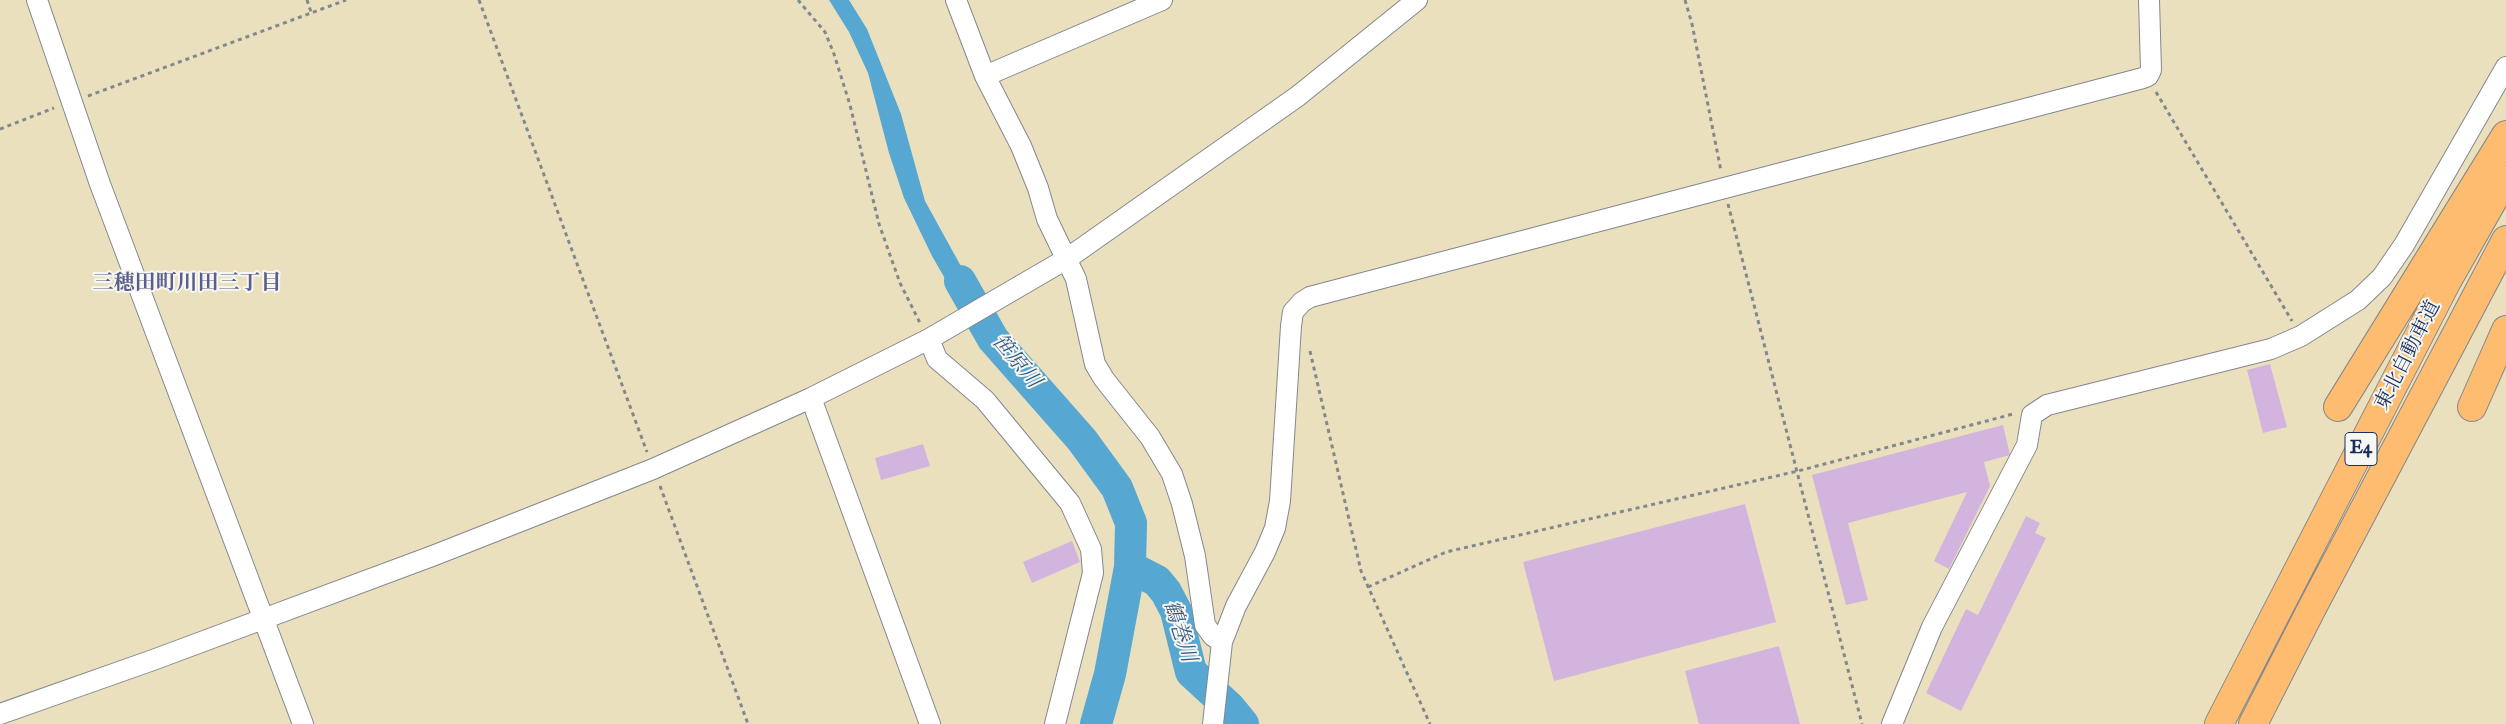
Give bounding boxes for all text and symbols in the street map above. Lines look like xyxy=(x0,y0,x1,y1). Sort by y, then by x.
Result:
district label: 三穂田町川田三丁目 xyxy=(93,272,281,298)
street label: 東北自動車道 xyxy=(2371,297,2447,415)
water label: 笹原川 xyxy=(985,330,1045,394)
road number: E4 xyxy=(2345,432,2377,466)
water label: 鶴巻川 xyxy=(1156,598,1200,666)

